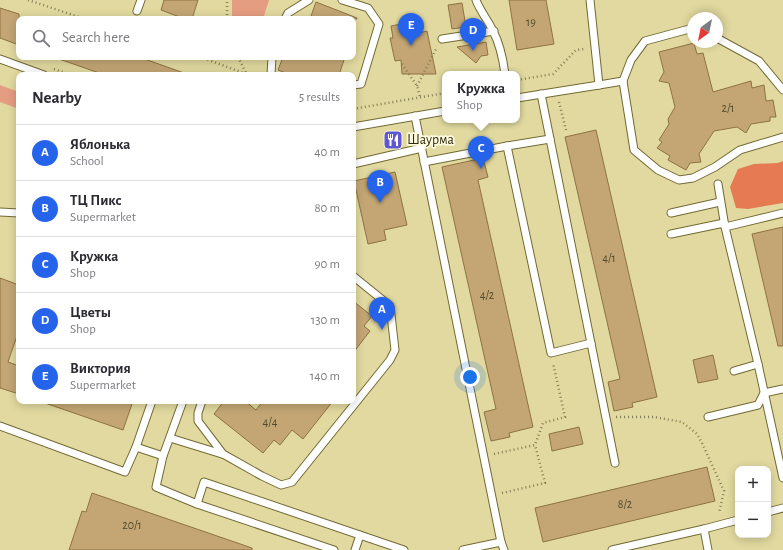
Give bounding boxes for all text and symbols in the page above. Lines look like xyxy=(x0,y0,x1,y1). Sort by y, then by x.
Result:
north arrow xyxy=(687,12,723,48)
pin: E xyxy=(398,13,424,46)
search box xyxy=(16,16,356,60)
house number: 19 xyxy=(526,16,536,28)
pin: D xyxy=(460,18,486,51)
icon: search xyxy=(30,27,52,49)
text: Search here xyxy=(62,30,130,45)
popup xyxy=(442,71,520,123)
text: Кружка xyxy=(457,81,505,96)
text: Nearby xyxy=(32,89,82,106)
text: 5 results xyxy=(299,91,340,104)
text: Shop xyxy=(457,99,483,112)
house number: 2/1 xyxy=(721,102,735,114)
restaurant icon: Шаурма xyxy=(382,129,404,151)
place label: Шаурма xyxy=(407,133,455,147)
pin: C xyxy=(468,136,494,169)
text: Яблонька xyxy=(70,137,130,152)
text: A xyxy=(41,146,49,159)
text: 40 m xyxy=(314,146,340,159)
text: School xyxy=(70,155,104,168)
pin: B xyxy=(367,170,393,203)
text: ТЦ Пикс xyxy=(70,193,122,208)
text: B xyxy=(41,202,49,215)
text: 80 m xyxy=(314,202,340,215)
text: Supermarket xyxy=(70,211,136,224)
text: Кружка xyxy=(70,249,118,264)
house number: 4/1 xyxy=(602,252,616,264)
text: C xyxy=(42,258,48,271)
text: 90 m xyxy=(314,258,340,271)
text: Shop xyxy=(70,267,96,280)
house number: 4/2 xyxy=(480,289,495,301)
pin: A xyxy=(369,297,395,330)
text: Цветы xyxy=(70,305,111,320)
text: D xyxy=(41,314,49,327)
text: 130 m xyxy=(311,314,340,327)
text: Shop xyxy=(70,323,96,336)
text: Виктория xyxy=(70,361,131,376)
your location xyxy=(460,367,480,387)
text: E xyxy=(42,370,48,383)
text: 140 m xyxy=(310,370,340,383)
text: Supermarket xyxy=(70,379,136,392)
house number: 4/4 xyxy=(263,416,278,428)
map controls xyxy=(735,466,771,538)
button: + xyxy=(735,466,771,502)
house number: 8/2 xyxy=(618,498,633,510)
button: − xyxy=(735,502,771,538)
house number: 20/1 xyxy=(122,519,142,531)

